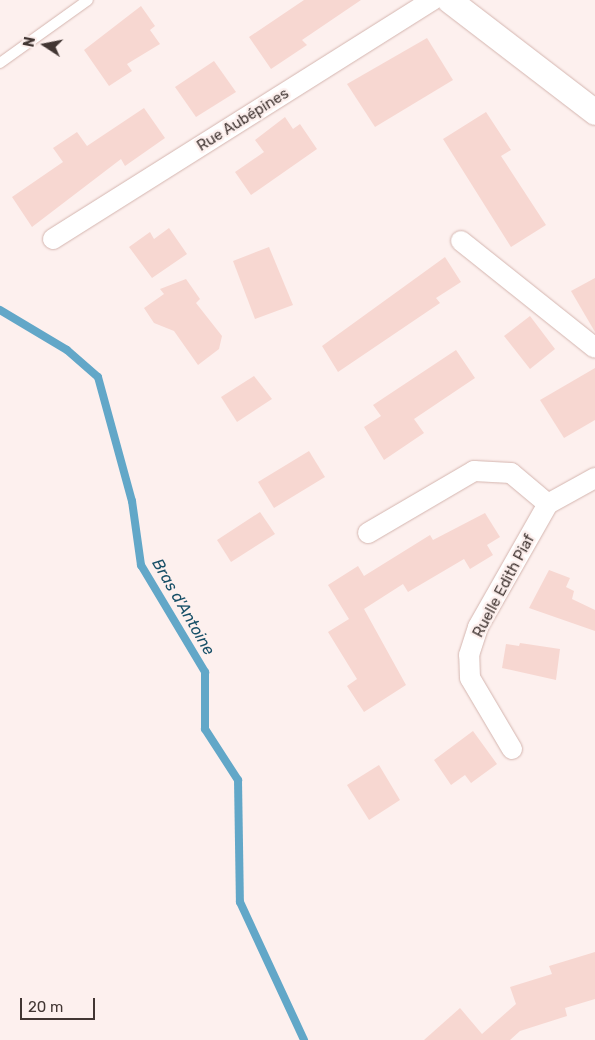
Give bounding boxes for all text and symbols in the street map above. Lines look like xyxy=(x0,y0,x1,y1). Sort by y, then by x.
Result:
north arrow xyxy=(20,20,70,70)
text: N xyxy=(20,35,39,49)
street label: Rue Aubépines xyxy=(194,85,292,155)
street label: Ruelle Edith Piaf xyxy=(469,531,539,641)
water label: Bras d'Antoine xyxy=(148,555,218,659)
scale bar xyxy=(22,988,98,1020)
text: 20 m xyxy=(28,998,63,1016)

